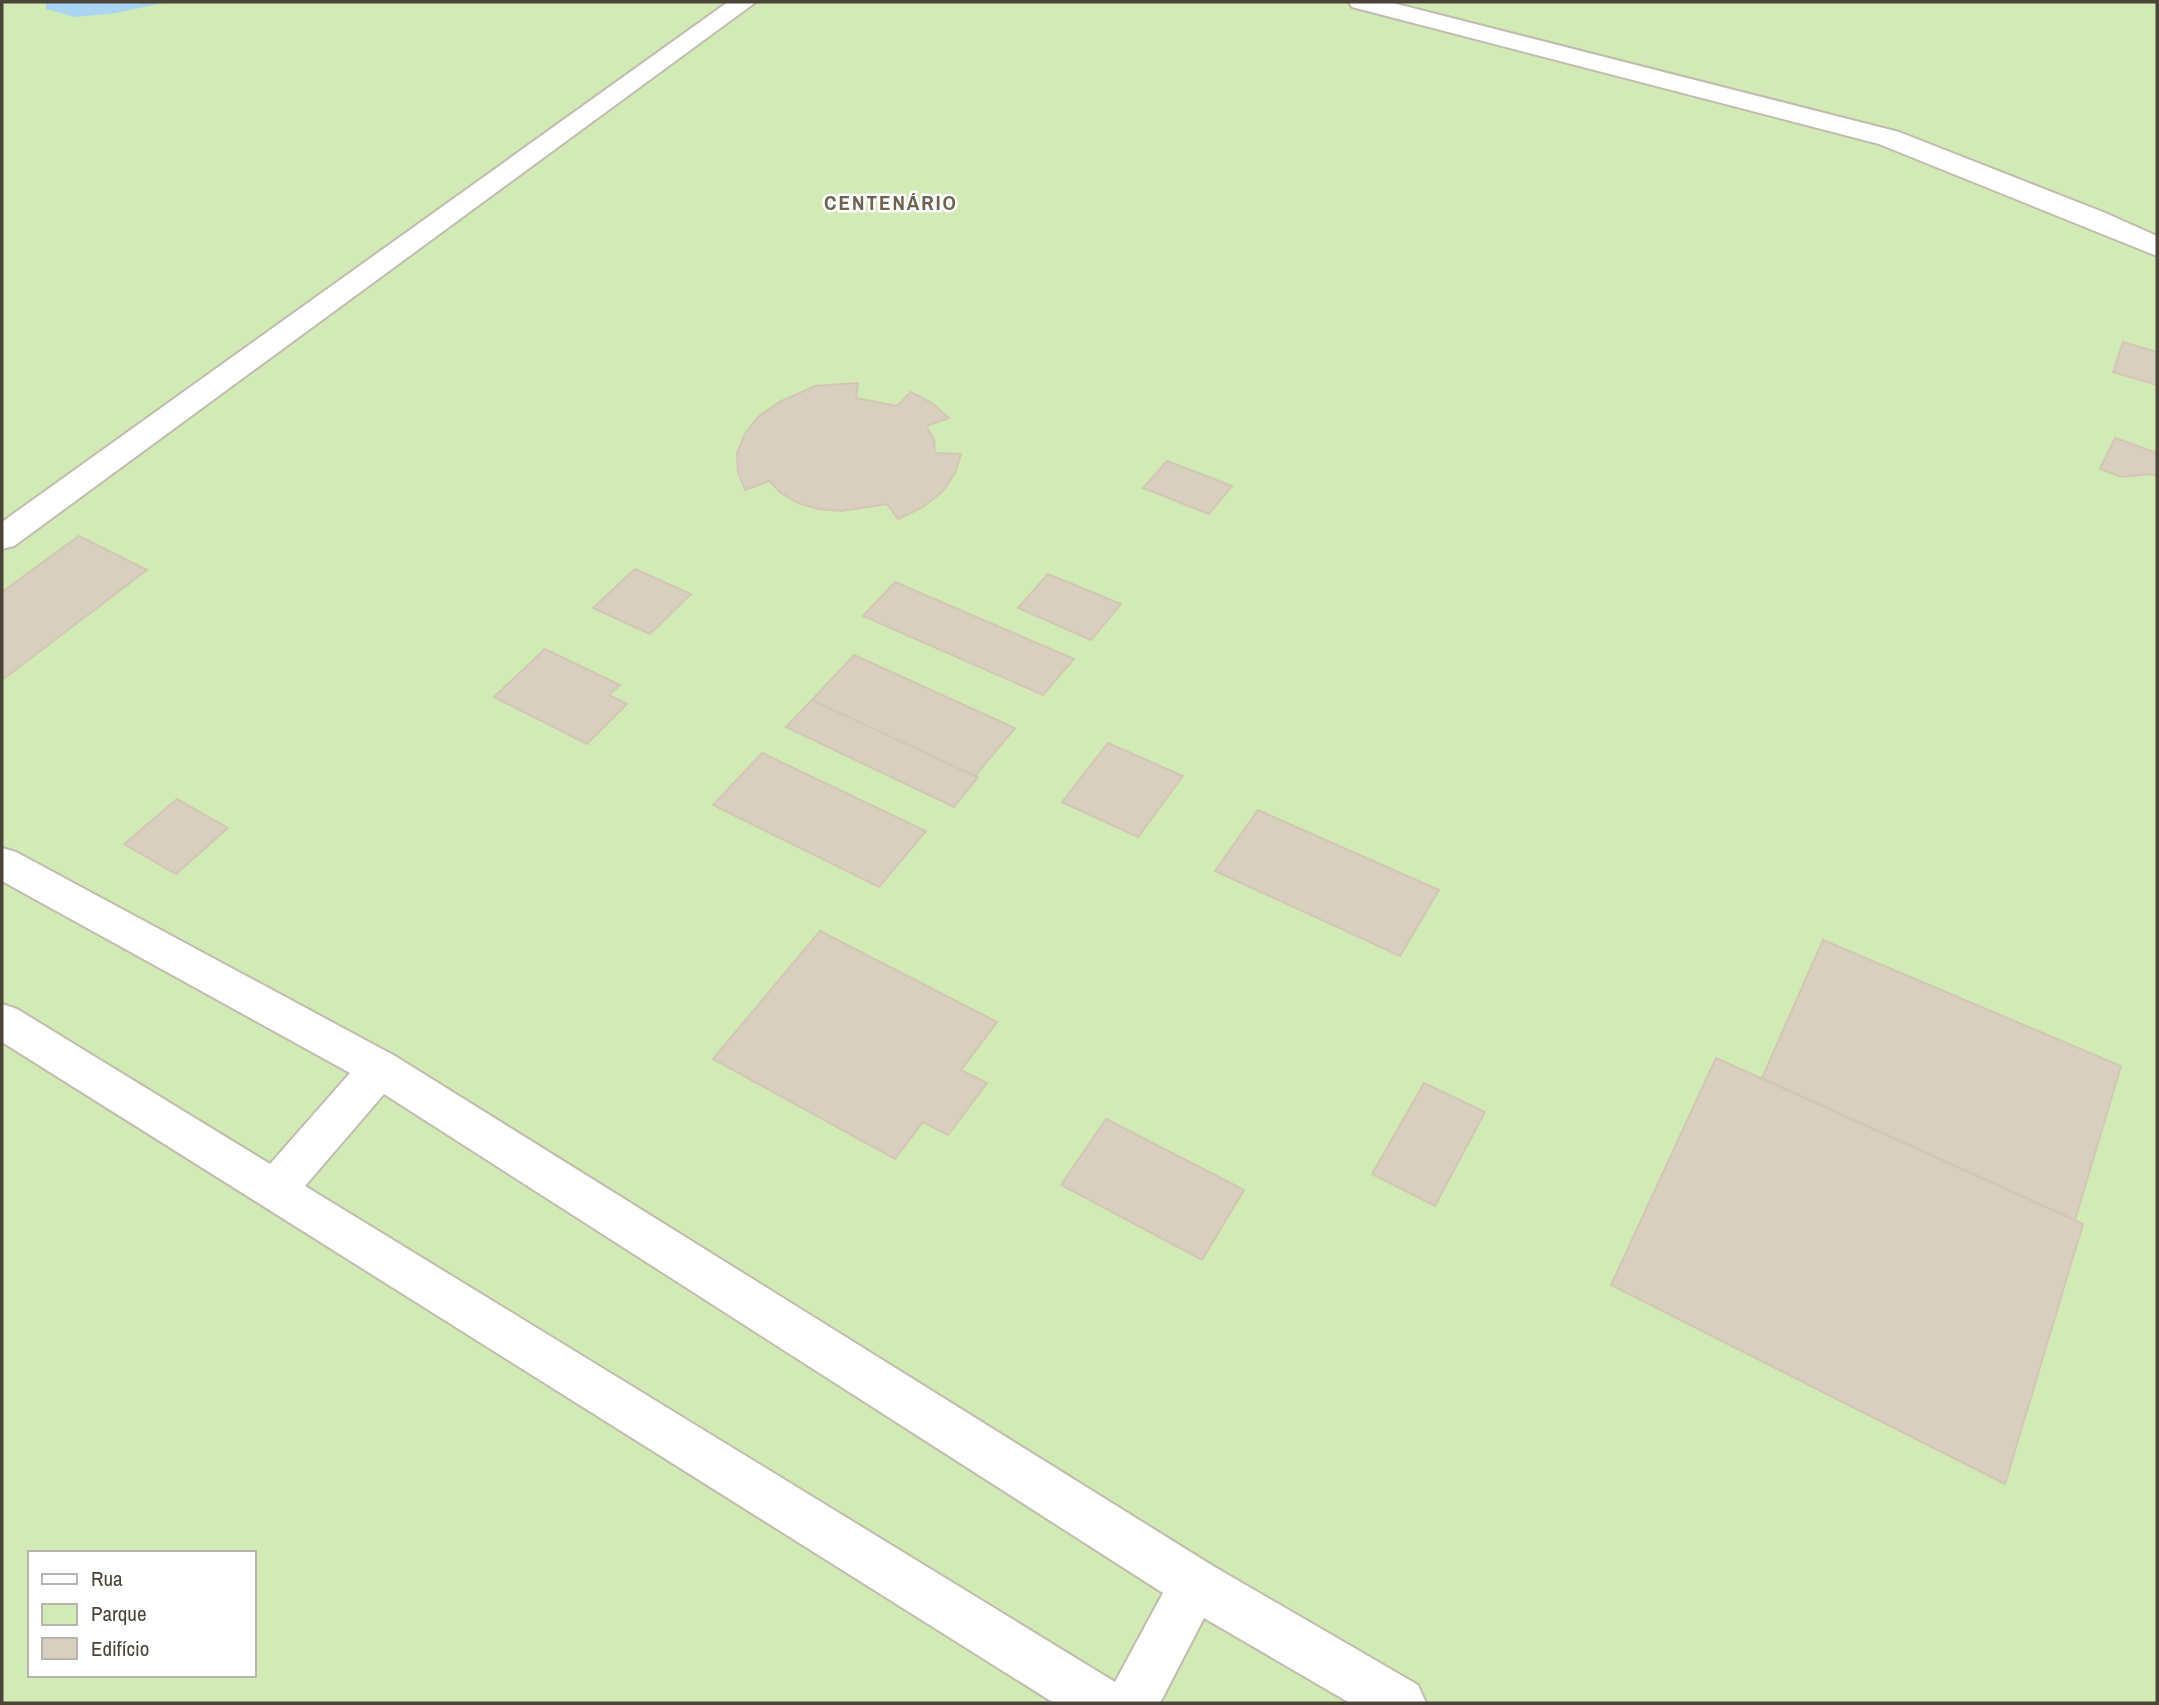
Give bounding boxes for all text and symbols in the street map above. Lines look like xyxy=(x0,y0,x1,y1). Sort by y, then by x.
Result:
district label: CENTENÁRIO xyxy=(824,188,958,217)
legend xyxy=(28,1551,256,1677)
text: Rua xyxy=(91,1564,123,1593)
text: Parque xyxy=(91,1599,147,1628)
text: Edifício xyxy=(91,1634,149,1663)

